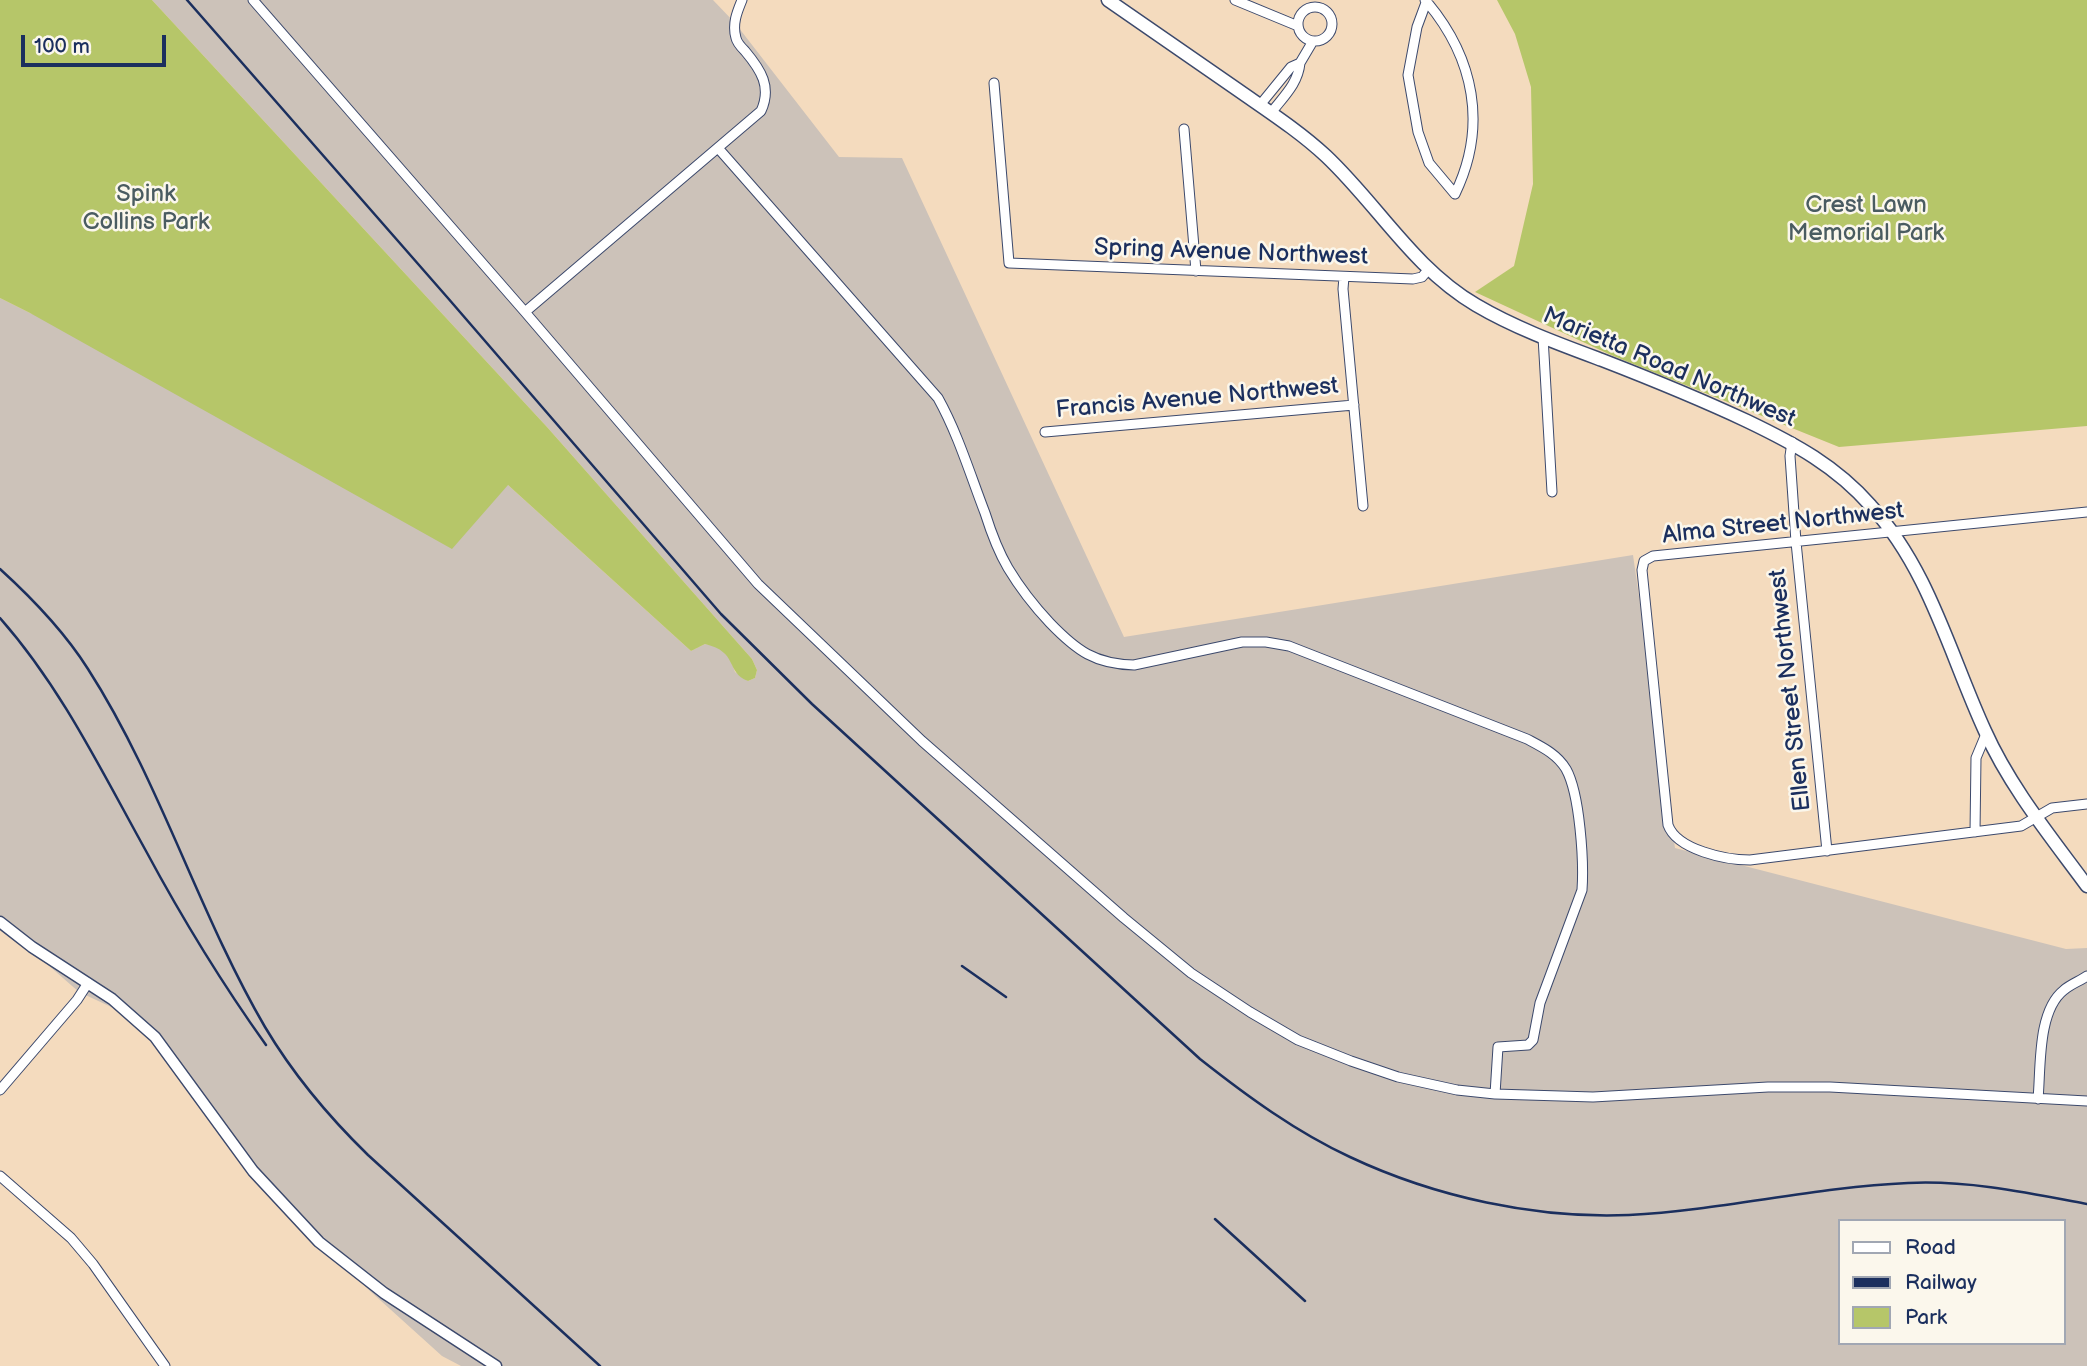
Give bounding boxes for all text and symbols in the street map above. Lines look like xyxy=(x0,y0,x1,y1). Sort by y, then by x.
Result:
scale bar xyxy=(24,21,170,65)
text: 100 m xyxy=(34,34,90,59)
park label: Spink Collins Park xyxy=(82,181,210,237)
park label: Crest Lawn Memorial Park xyxy=(1788,192,1944,248)
street label: Spring Avenue Northwest xyxy=(1094,234,1368,272)
street label: Marietta Road Northwest xyxy=(1538,302,1800,434)
street label: Francis Avenue Northwest xyxy=(1054,372,1340,426)
street label: Alma Street Northwest xyxy=(1661,497,1905,551)
street label: Ellen Street Northwest xyxy=(1764,567,1818,813)
legend xyxy=(1839,1219,2066,1345)
text: Road xyxy=(1905,1235,1956,1260)
text: Railway xyxy=(1905,1270,1977,1295)
text: Park xyxy=(1905,1305,1947,1330)

